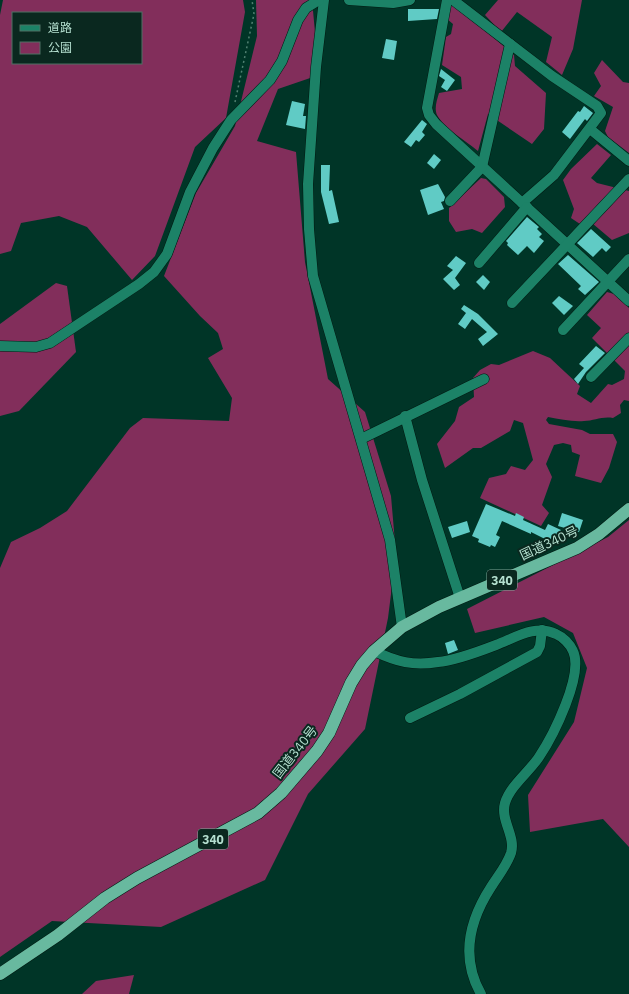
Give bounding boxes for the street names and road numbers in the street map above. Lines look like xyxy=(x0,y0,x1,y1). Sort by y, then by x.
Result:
street label: 国道340号 xyxy=(517,522,581,564)
road number: 340 xyxy=(487,570,517,590)
street label: 国道340号 xyxy=(269,722,321,782)
road number: 340 xyxy=(198,829,228,849)

